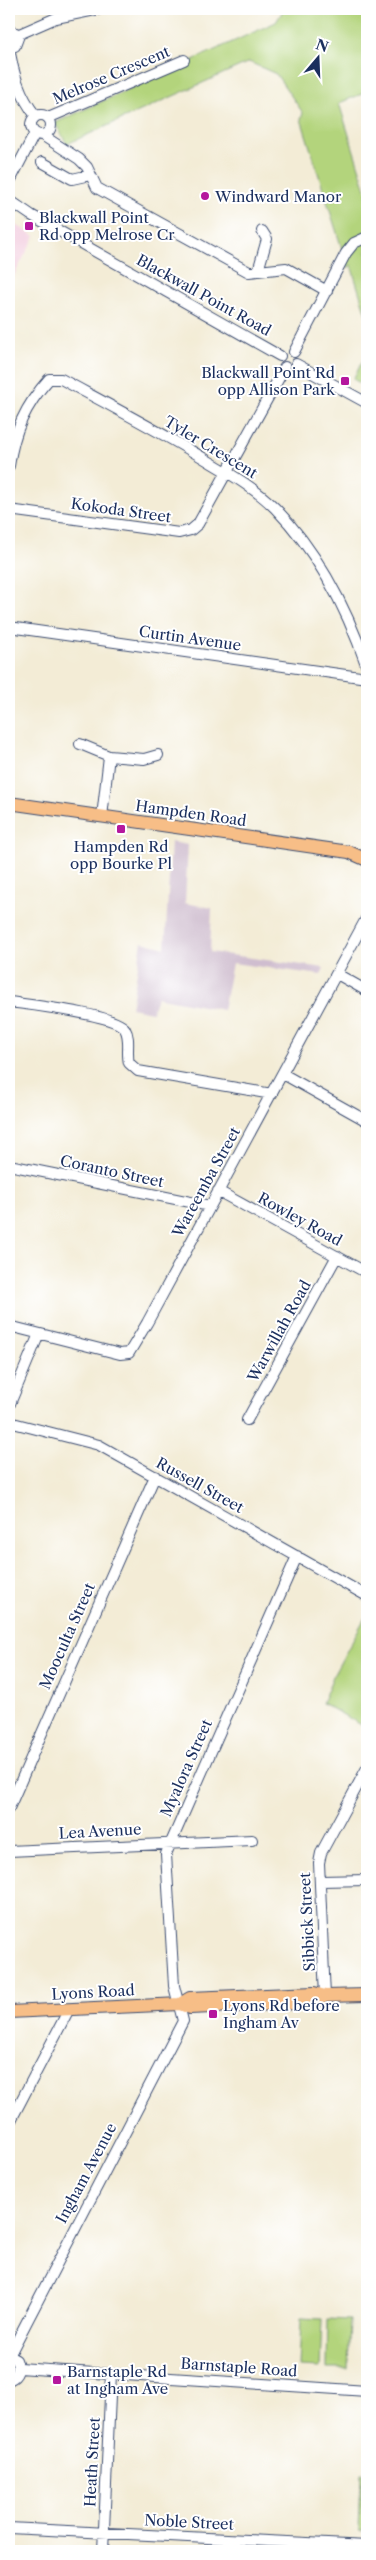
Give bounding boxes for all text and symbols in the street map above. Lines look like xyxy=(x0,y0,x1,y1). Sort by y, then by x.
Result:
north arrow xyxy=(294,32,344,82)
text: N xyxy=(314,35,331,56)
street label: Melrose Crescent xyxy=(50,41,173,108)
place label: Windward Manor xyxy=(214,187,342,206)
marker: Windward Manor xyxy=(199,190,211,202)
place label: Blackwall Point Rd opp Melrose Cr xyxy=(39,208,175,244)
marker: Blackwall Point Rd opp Melrose Cr xyxy=(23,220,35,232)
street label: Blackwall Point Road xyxy=(133,250,275,340)
place label: Blackwall Point Rd opp Allison Park xyxy=(201,363,336,399)
marker: Blackwall Point Rd opp Allison Park xyxy=(339,375,351,387)
street label: Tyler Crescent xyxy=(161,412,262,483)
street label: Kokoda Street xyxy=(70,494,173,527)
street label: Curtin Avenue xyxy=(138,621,242,655)
street label: Hampden Road xyxy=(134,796,248,830)
marker: Hampden Rd opp Bourke Pl xyxy=(115,823,127,835)
place label: Hampden Rd opp Bourke Pl xyxy=(70,837,172,873)
street label: Wareemba Street xyxy=(167,1123,245,1241)
street label: Coranto Street xyxy=(59,1151,166,1191)
street label: Rowley Road xyxy=(255,1188,345,1250)
street label: Warwillah Road xyxy=(243,1277,315,1386)
street label: Russell Street xyxy=(153,1453,248,1517)
street label: Mooculta Street xyxy=(35,1579,99,1692)
street label: Myalora Street xyxy=(156,1716,216,1820)
street label: Lea Avenue xyxy=(58,1819,142,1843)
street label: Sibbick Street xyxy=(295,1871,319,1972)
street label: Lyons Road xyxy=(51,1980,135,2004)
place label: Lyons Rd before Ingham Av xyxy=(223,1996,340,2032)
marker: Lyons Rd before Ingham Av xyxy=(207,2008,219,2020)
street label: Ingham Avenue xyxy=(52,2120,120,2226)
street label: Barnstaple Road xyxy=(180,2353,298,2381)
place label: Barnstaple Rd at Ingham Ave xyxy=(67,2362,168,2398)
marker: Barnstaple Rd at Ingham Ave xyxy=(51,2374,63,2386)
street label: Heath Street xyxy=(80,2416,104,2507)
street label: Noble Street xyxy=(144,2510,235,2534)

